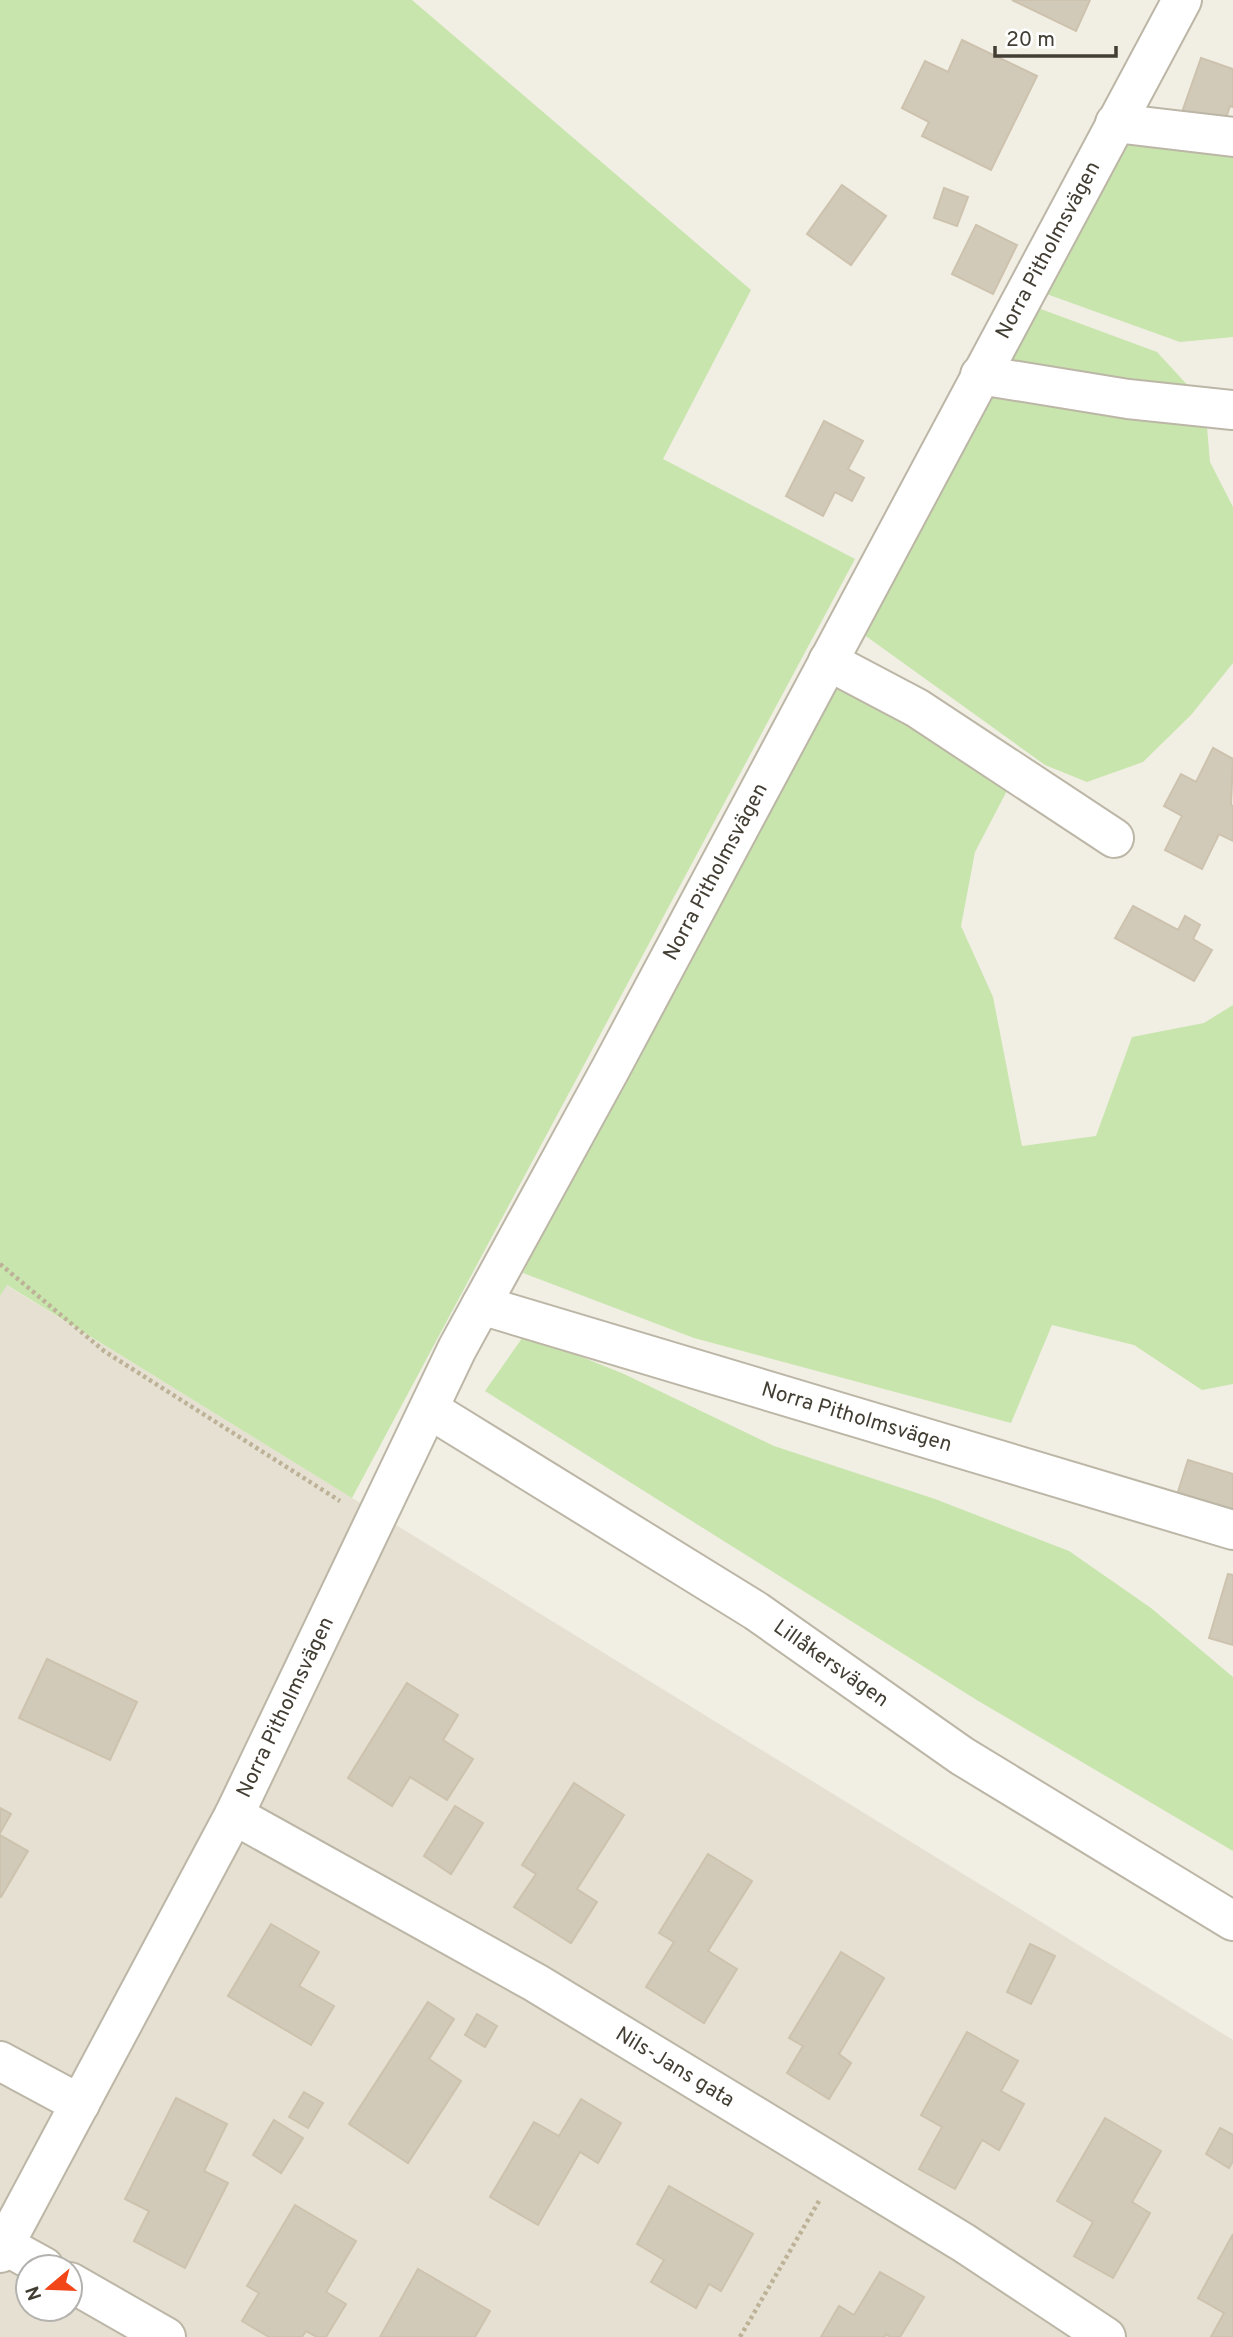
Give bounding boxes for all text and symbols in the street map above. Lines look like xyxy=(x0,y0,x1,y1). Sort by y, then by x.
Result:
scale bar xyxy=(995,14,1116,58)
text: 20 m xyxy=(1006,27,1055,54)
street label: Norra Pitholmsvägen xyxy=(990,157,1107,344)
street label: Norra Pitholmsvägen xyxy=(657,778,774,965)
street label: Norra Pitholmsvägen xyxy=(758,1376,955,1459)
street label: Norra Pitholmsvägen xyxy=(231,1612,340,1802)
street label: Lillåkersvägen xyxy=(768,1614,894,1714)
street label: Nils-Jans gata xyxy=(610,2021,739,2114)
north arrow xyxy=(14,2253,84,2323)
text: N xyxy=(21,2283,48,2303)

